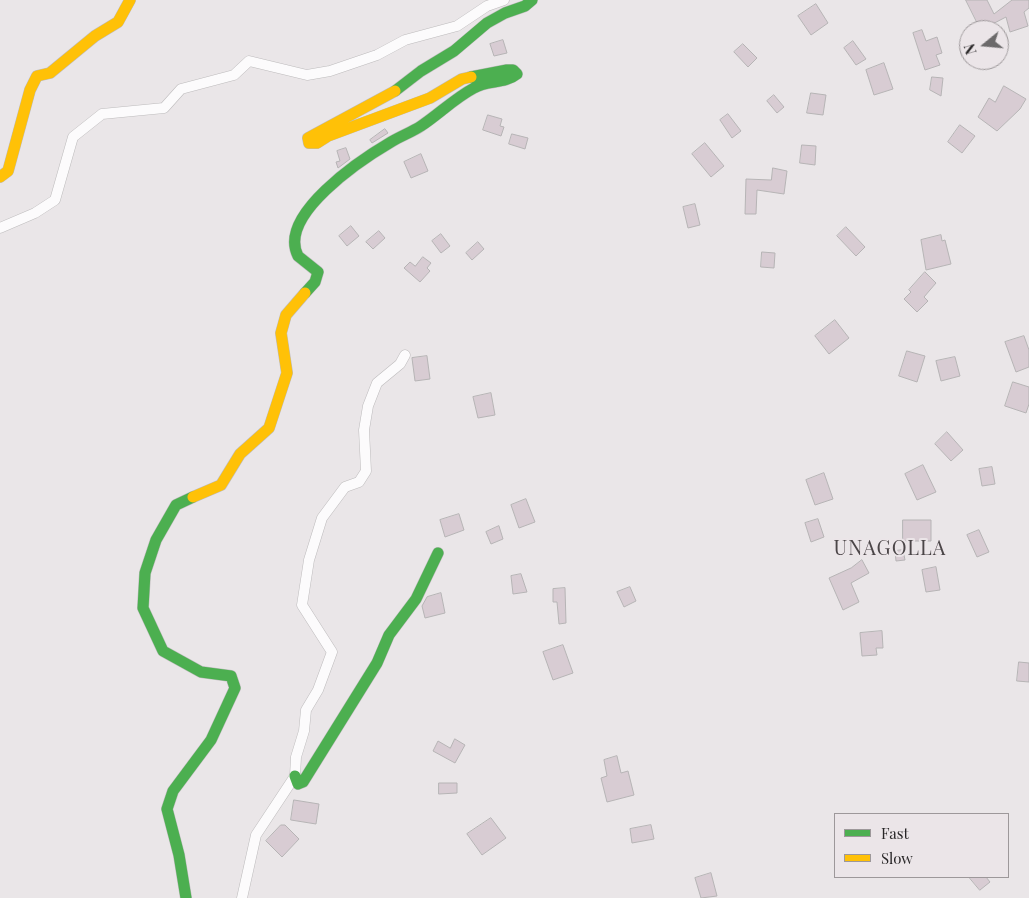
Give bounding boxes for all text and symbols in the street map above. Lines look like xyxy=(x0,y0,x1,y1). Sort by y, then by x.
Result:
north arrow xyxy=(959,20,1009,70)
text: N xyxy=(960,42,981,57)
district label: UNAGOLLA xyxy=(833,537,947,561)
legend xyxy=(834,813,1009,878)
text: Fast xyxy=(881,823,909,843)
text: Slow xyxy=(881,848,913,868)

